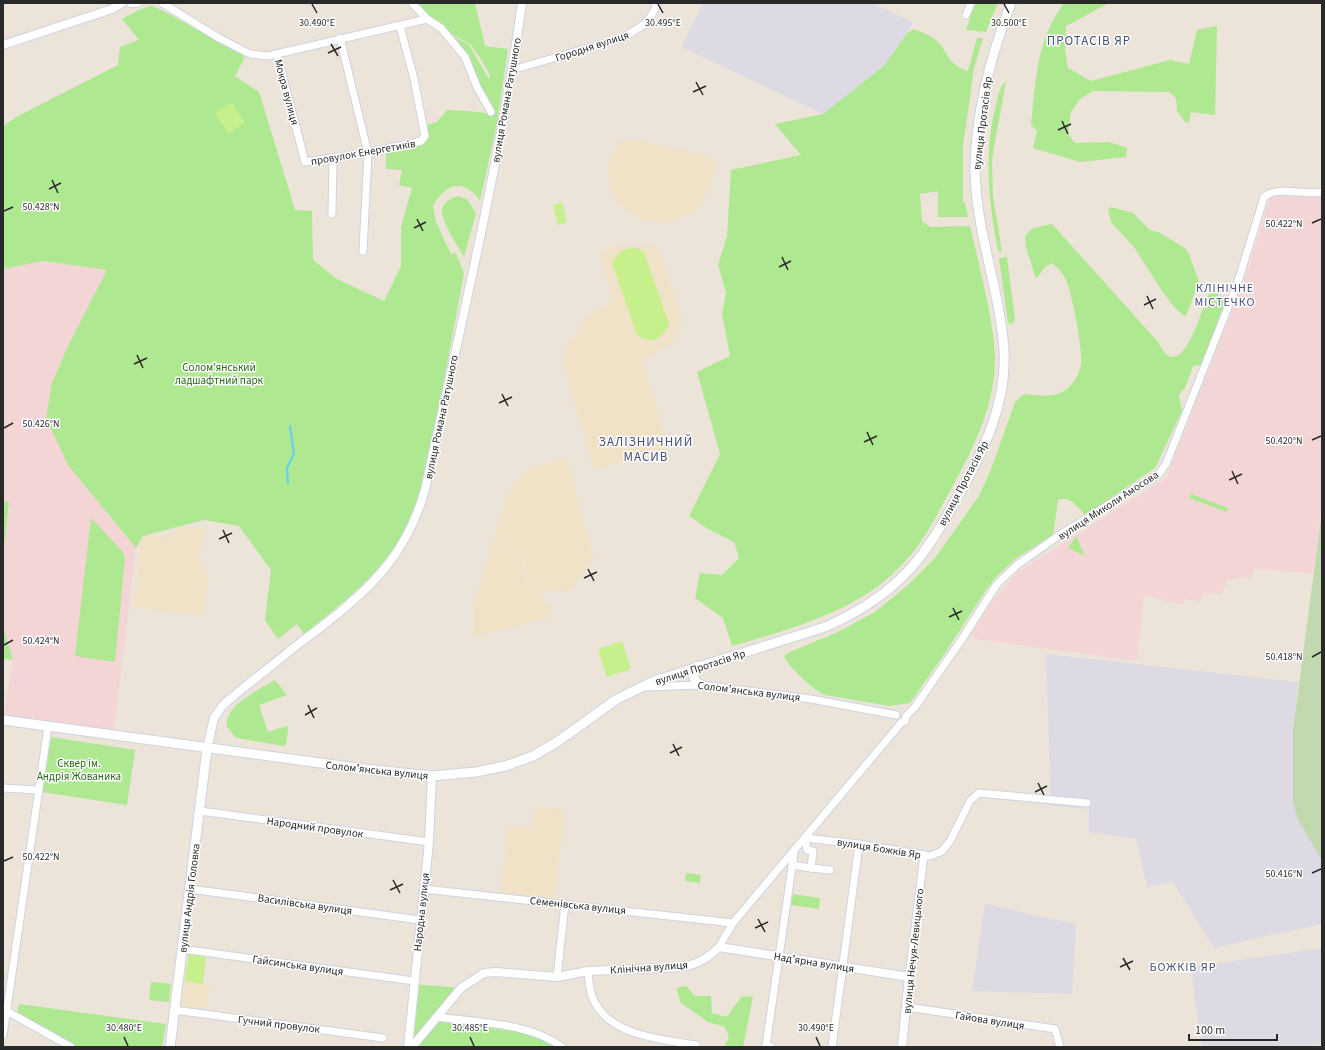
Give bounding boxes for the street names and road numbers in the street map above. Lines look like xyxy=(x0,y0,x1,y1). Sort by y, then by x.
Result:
street label: Городня вулиця xyxy=(553,27,631,65)
street label: вулиця Романа Ратушного xyxy=(488,36,525,164)
street label: Мокра вулиця xyxy=(271,58,303,127)
street label: вулиця Протасів Яр xyxy=(969,75,996,171)
street label: провулок Енергетиків xyxy=(310,136,417,169)
street label: вулиця Романа Ратушного xyxy=(421,354,462,481)
street label: вулиця Протасів Яр xyxy=(935,438,992,528)
street label: вулиця Миколи Амосова xyxy=(1055,467,1161,544)
street label: вулиця Протасів Яр xyxy=(653,646,747,689)
street label: Соломʼянська вулиця xyxy=(697,678,801,705)
street label: Соломʼянська вулиця xyxy=(325,758,429,783)
street label: Народний провулок xyxy=(266,813,365,842)
street label: вулиця Божків Яр xyxy=(836,834,922,863)
street label: вулиця Андрія Головка xyxy=(175,843,204,954)
street label: Народна вулиця xyxy=(410,872,433,952)
street label: вулиця Нечуя-Левицького xyxy=(899,888,928,1014)
street label: Василівська вулиця xyxy=(257,890,353,919)
street label: Семенівська вулиця xyxy=(529,893,627,918)
street label: Надʼярна вулиця xyxy=(773,949,855,976)
street label: Гайсинська вулиця xyxy=(252,952,344,979)
street label: Клінічна вулиця xyxy=(610,957,688,978)
street label: Гайова вулиця xyxy=(954,1008,1026,1033)
street label: Гучний провулок xyxy=(237,1012,321,1037)

